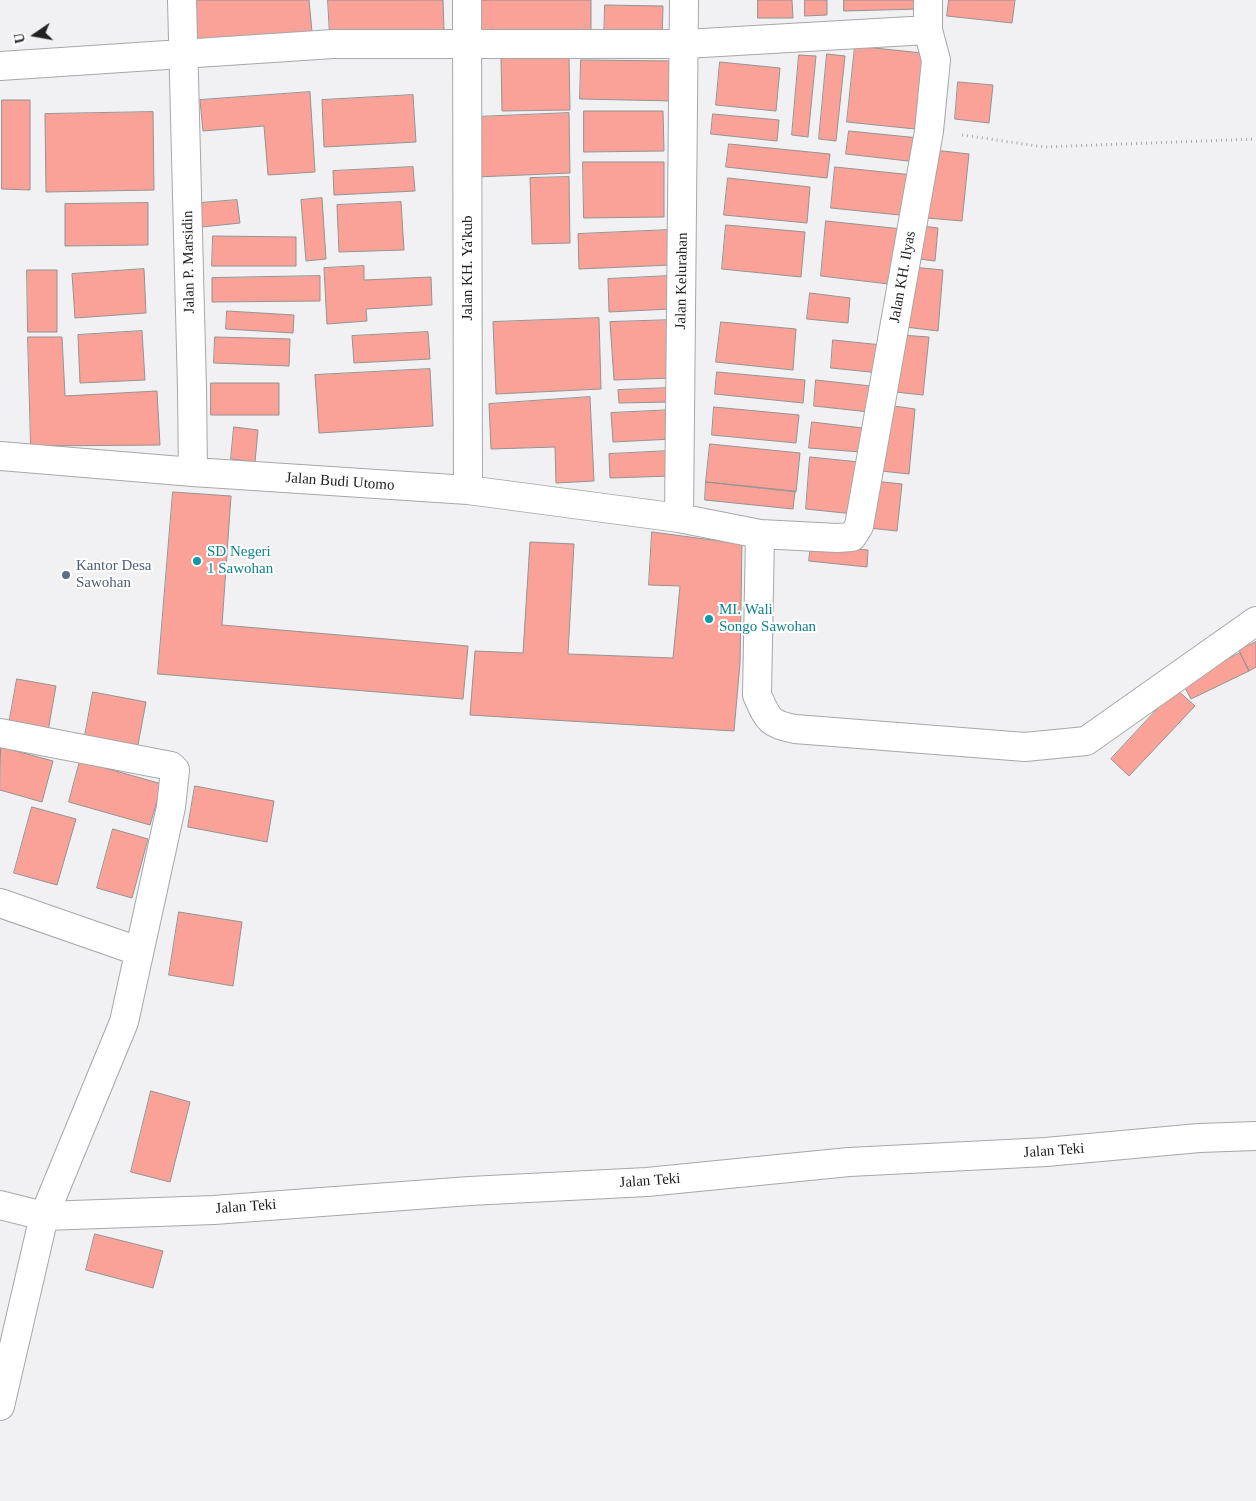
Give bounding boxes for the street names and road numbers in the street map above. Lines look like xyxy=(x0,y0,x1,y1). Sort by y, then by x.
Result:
street label: Jalan P. Marsidin xyxy=(179,210,199,314)
street label: Jalan KH. Ya'kub xyxy=(459,216,477,320)
street label: Jalan KH. Ilyas xyxy=(886,230,920,324)
street label: Jalan Kelurahan xyxy=(672,232,692,330)
street label: Jalan Budi Utomo xyxy=(285,469,395,495)
street label: Jalan Teki xyxy=(1023,1140,1085,1162)
street label: Jalan Teki xyxy=(619,1170,681,1192)
street label: Jalan Teki xyxy=(215,1196,277,1218)

